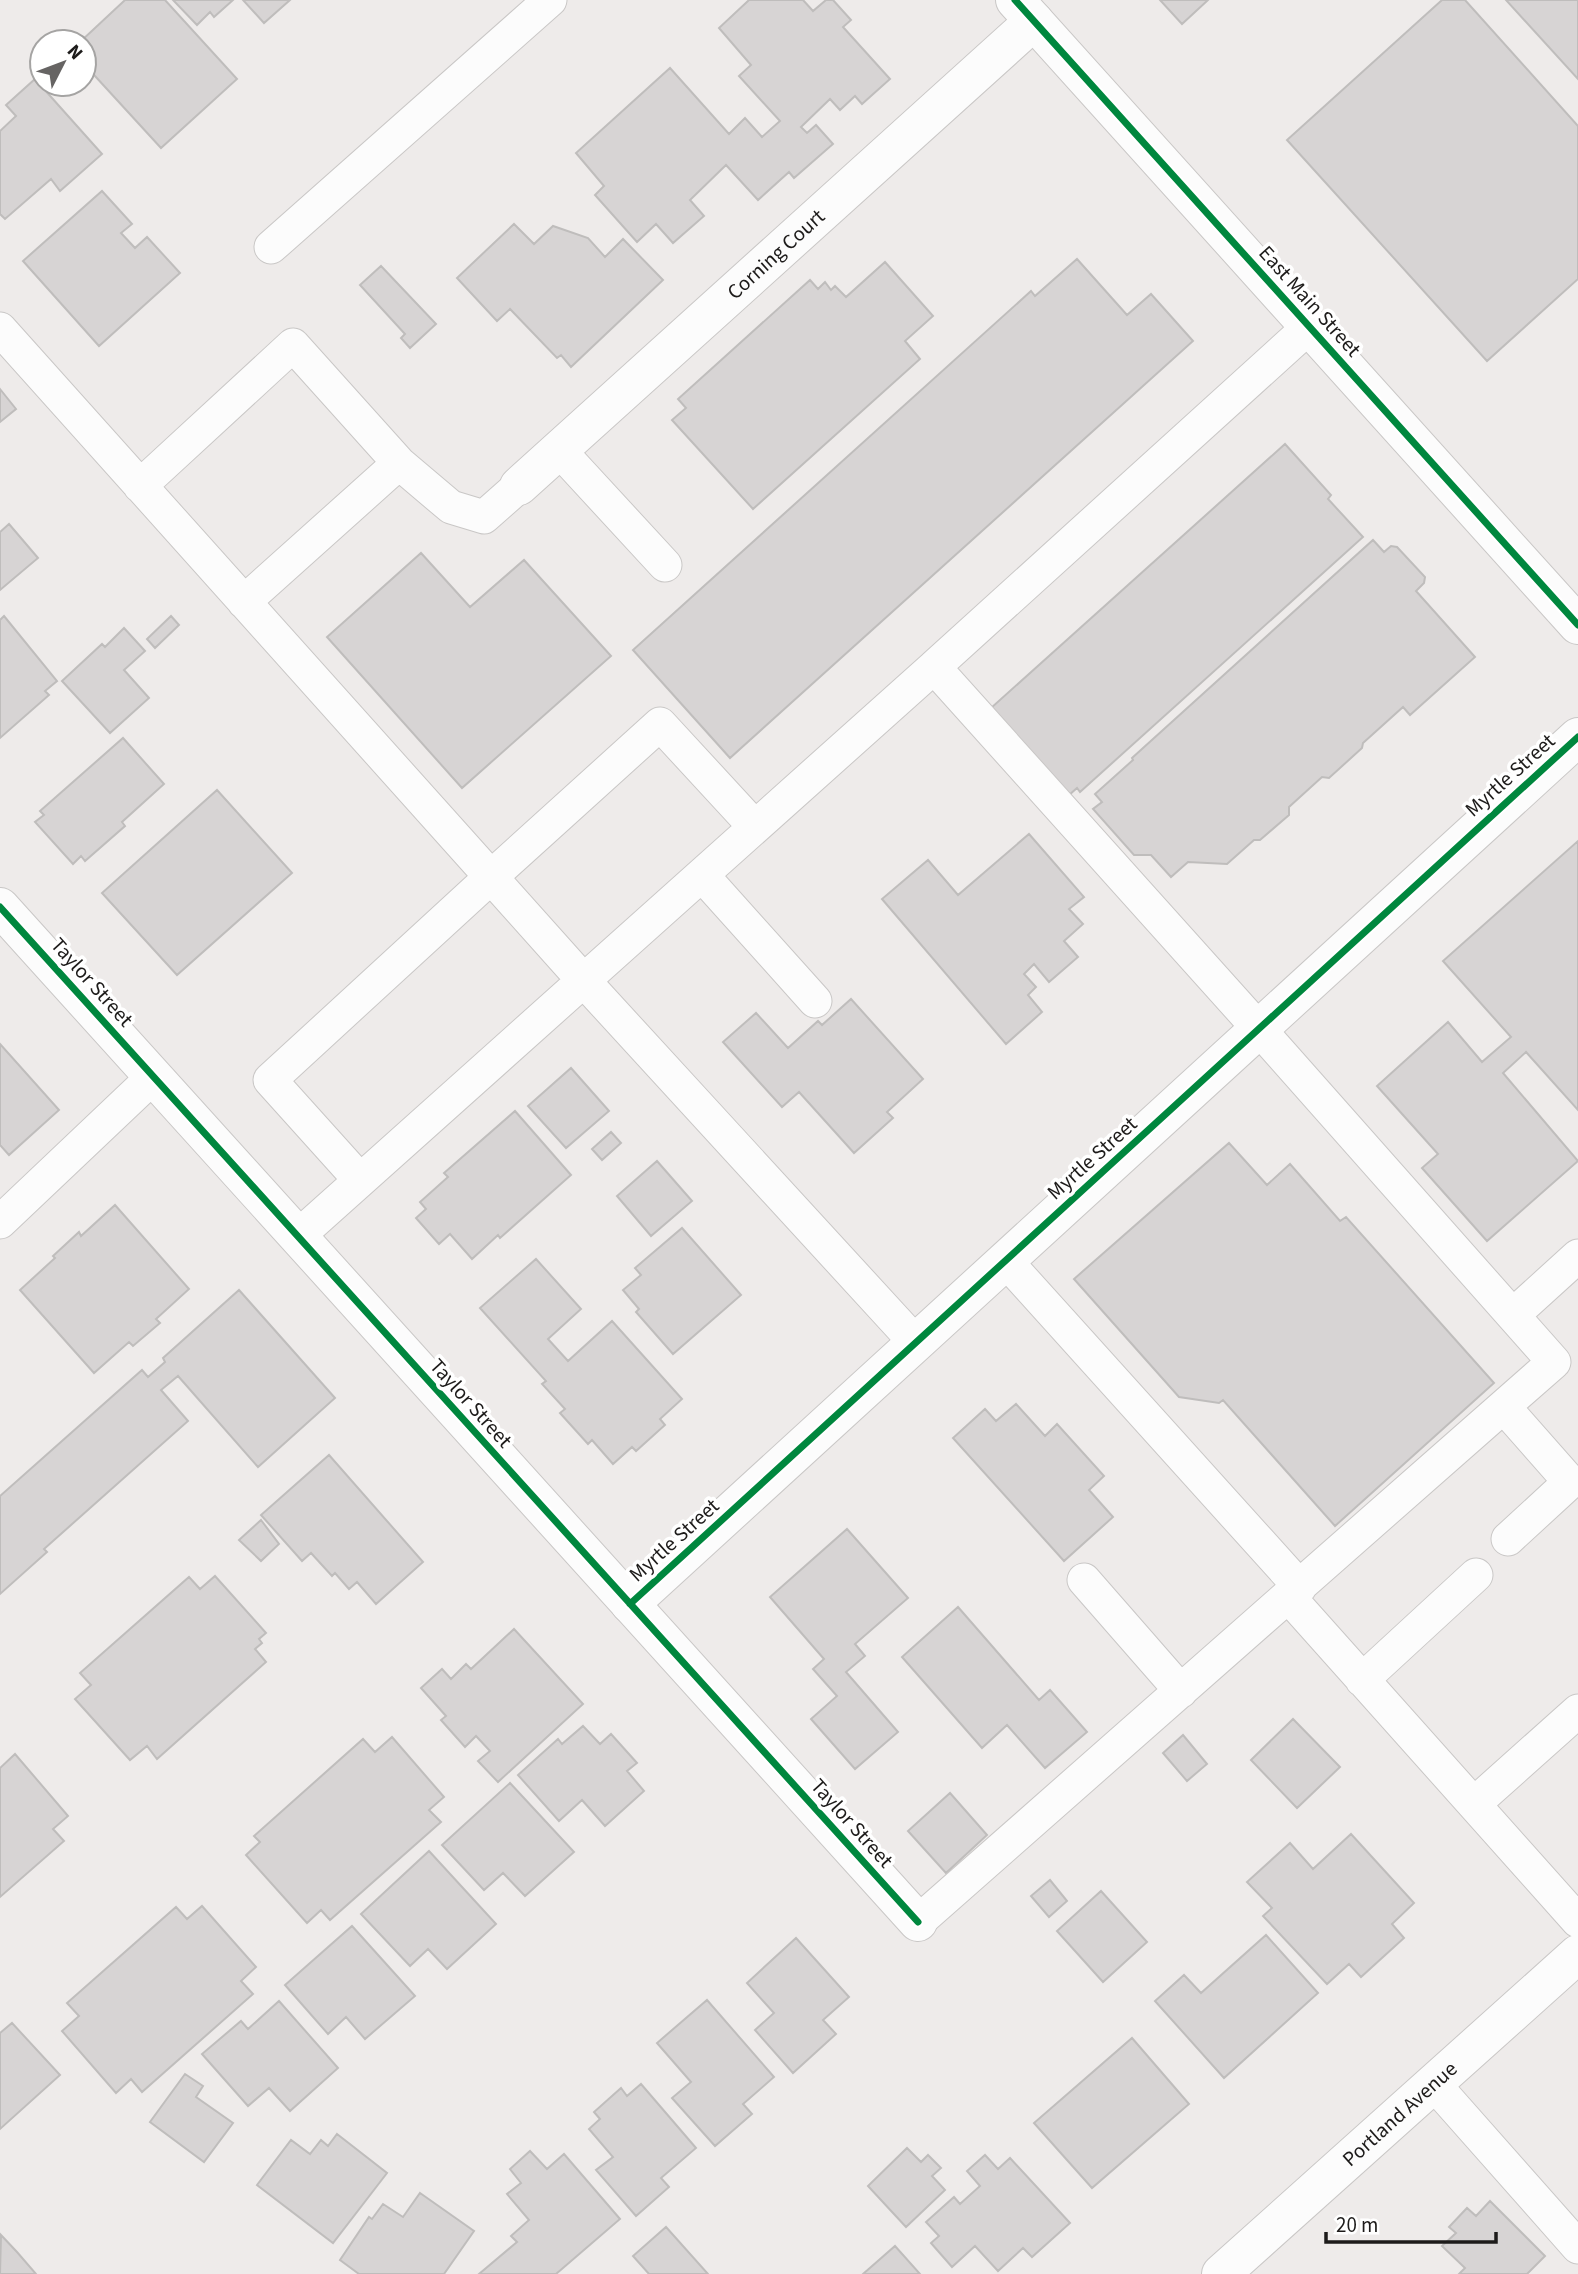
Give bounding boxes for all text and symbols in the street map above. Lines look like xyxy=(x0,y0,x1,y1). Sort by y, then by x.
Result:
north arrow xyxy=(28,28,98,98)
text: N xyxy=(60,39,89,66)
street label: Corning Court xyxy=(720,202,831,306)
street label: East Main Street xyxy=(1252,239,1368,363)
street label: Myrtle Street xyxy=(1458,726,1562,824)
street label: Taylor Street xyxy=(44,931,140,1033)
street label: Myrtle Street xyxy=(1040,1109,1144,1207)
street label: Taylor Street xyxy=(423,1352,519,1454)
street label: Myrtle Street xyxy=(622,1491,726,1589)
street label: Taylor Street xyxy=(804,1772,900,1874)
street label: Portland Avenue xyxy=(1336,2054,1464,2173)
scale bar xyxy=(1326,2200,1496,2244)
text: 20 m xyxy=(1336,2210,1378,2240)

